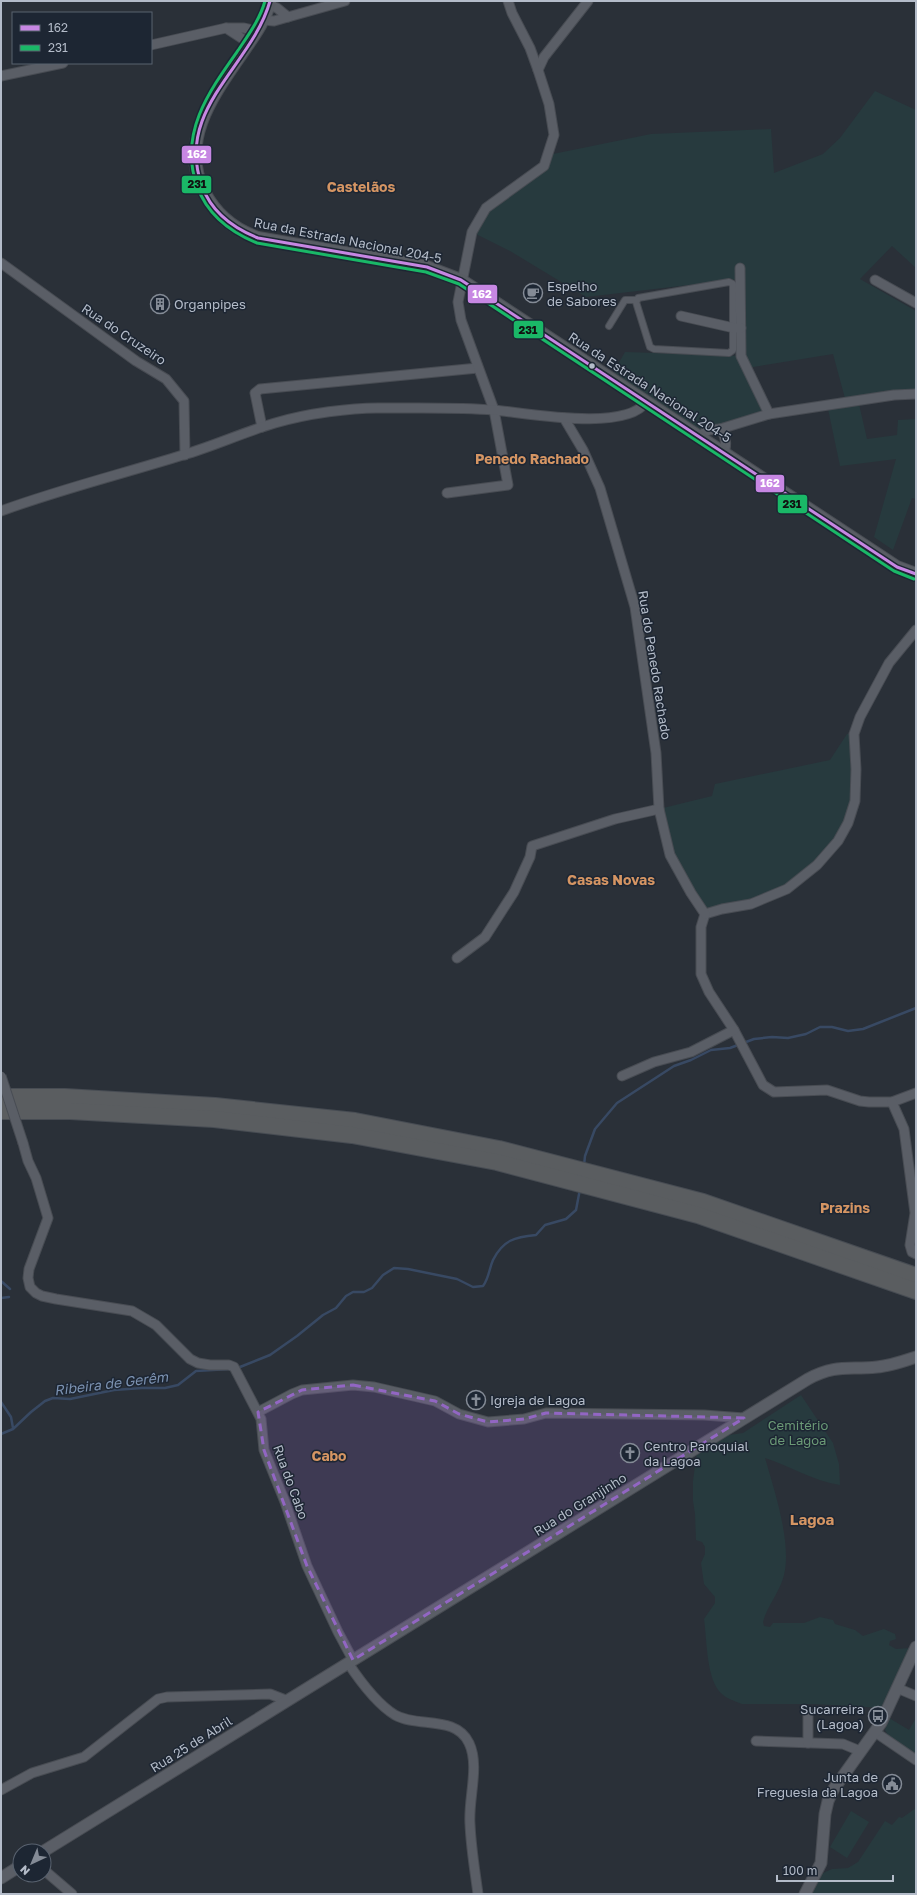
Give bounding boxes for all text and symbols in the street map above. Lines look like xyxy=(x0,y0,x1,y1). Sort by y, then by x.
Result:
legend xyxy=(12,12,152,64)
text: 162 xyxy=(48,20,68,35)
text: 231 xyxy=(48,40,68,55)
line badge: 162 xyxy=(181,145,212,164)
text: 162 xyxy=(187,147,207,160)
line badge: 231 xyxy=(181,175,212,194)
text: 231 xyxy=(187,177,207,190)
district label: Castelãos xyxy=(327,178,396,195)
street label: Rua da Estrada Nacional 204-5 xyxy=(253,214,443,266)
place label: Espelho de Sabores xyxy=(547,278,617,309)
cafe icon: Espelho de Sabores xyxy=(522,282,544,304)
line badge: 162 xyxy=(467,284,498,304)
text: 162 xyxy=(472,287,492,300)
building icon: Organpipes xyxy=(149,293,171,315)
place label: Organpipes xyxy=(174,296,246,312)
street label: Rua do Cruzeiro xyxy=(79,300,169,368)
line badge: 231 xyxy=(513,320,544,339)
text: 231 xyxy=(518,323,538,336)
street label: Rua da Estrada Nacional 204-5 xyxy=(566,328,734,446)
unlabelled marker xyxy=(587,361,597,371)
district label: Penedo Rachado xyxy=(475,450,589,467)
line badge: 162 xyxy=(755,474,785,493)
text: 162 xyxy=(760,476,780,489)
line badge: 231 xyxy=(777,494,808,514)
text: 231 xyxy=(782,497,802,510)
street label: Rua do Penedo Rachado xyxy=(635,589,675,741)
district label: Casas Novas xyxy=(567,871,655,888)
district label: Prazins xyxy=(820,1199,870,1216)
water label: Ribeira de Gerêm xyxy=(53,1368,169,1398)
church icon: Igreja de Lagoa xyxy=(465,1389,487,1411)
place label: Igreja de Lagoa xyxy=(490,1392,585,1408)
park label: Cemitério de Lagoa xyxy=(768,1417,828,1448)
place label: Centro Paroquial da Lagoa xyxy=(644,1438,749,1469)
church icon: Centro Paroquial da Lagoa xyxy=(619,1442,641,1464)
street label: Rua do Cabo xyxy=(270,1443,312,1522)
district label: Cabo xyxy=(311,1447,347,1464)
street label: Rua do Granjinho xyxy=(531,1469,629,1539)
district label: Lagoa xyxy=(790,1510,834,1528)
place label: Sucarreira (Lagoa) xyxy=(800,1701,864,1732)
bus stop icon: Sucarreira (Lagoa) xyxy=(867,1705,889,1727)
street label: Rua 25 de Abril xyxy=(147,1712,235,1776)
place label: Junta de Freguesia da Lagoa xyxy=(757,1769,878,1800)
public building icon: Junta de Freguesia da Lagoa xyxy=(881,1773,903,1795)
north arrow xyxy=(12,1843,52,1883)
scale bar xyxy=(777,1857,893,1883)
text: N xyxy=(17,1863,32,1878)
text: 100 m xyxy=(783,1863,817,1878)

